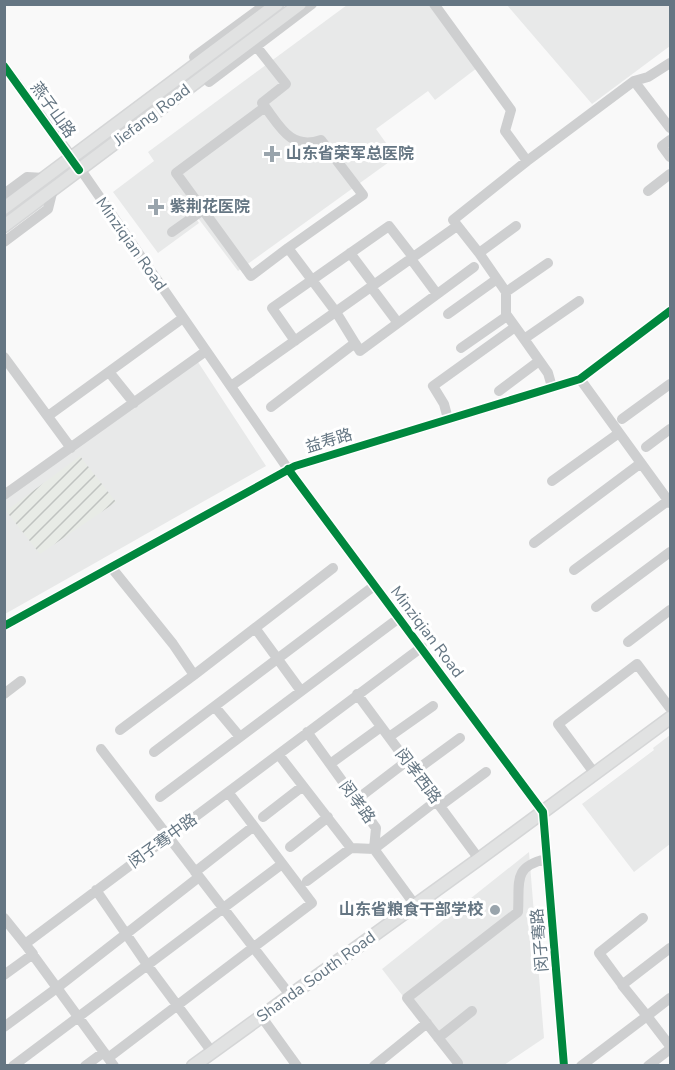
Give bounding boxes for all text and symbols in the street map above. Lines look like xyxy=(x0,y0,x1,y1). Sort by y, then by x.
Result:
street label: 燕子山路 xyxy=(25,78,81,142)
street label: Jiefang Road xyxy=(108,79,195,152)
place label: 山东省荣军总医院 xyxy=(286,143,414,165)
marker: 山东省荣军总医院 xyxy=(263,145,281,163)
street label: Minziqian Road xyxy=(91,193,171,295)
place label: 紫荆花医院 xyxy=(170,196,250,218)
marker: 紫荆花医院 xyxy=(147,198,165,216)
street label: 益寿路 xyxy=(303,423,355,459)
street label: Minziqian Road xyxy=(385,582,469,682)
street label: 闵孝西路 xyxy=(390,744,446,808)
street label: 闵孝路 xyxy=(334,776,380,828)
street label: 闵子骞中路 xyxy=(124,809,202,873)
place label: 山东省粮食干部学校 xyxy=(339,899,484,921)
marker: 山东省粮食干部学校 xyxy=(488,903,502,917)
street label: 闵子骞路 xyxy=(526,907,554,973)
street label: Shanda South Road xyxy=(252,926,380,1028)

